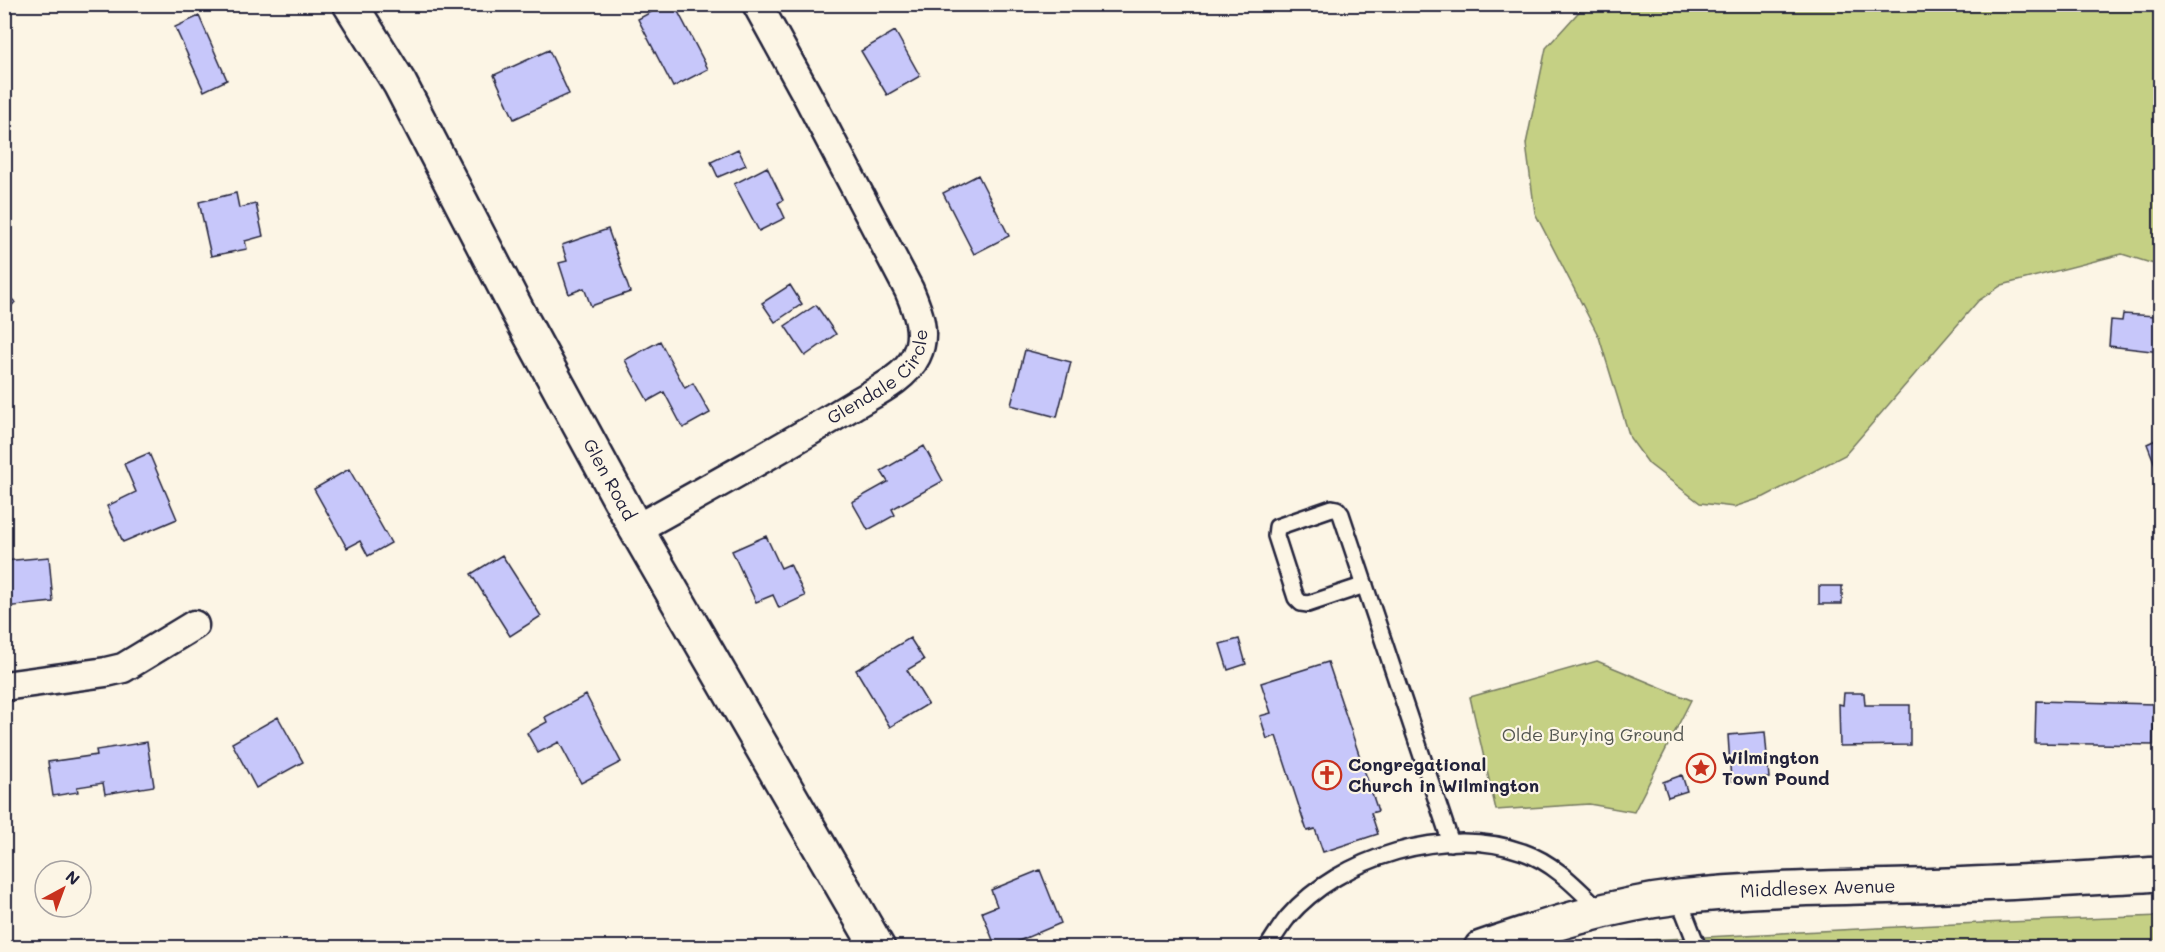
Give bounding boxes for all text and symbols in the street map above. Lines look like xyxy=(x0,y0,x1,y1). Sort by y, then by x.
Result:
street label: Glendale Circle xyxy=(822,329,932,429)
street label: Glen Road xyxy=(578,434,642,524)
park label: Olde Burying Ground xyxy=(1502,722,1684,746)
place label: Wilmington Town Pound xyxy=(1722,745,1830,790)
place label: Congregational Church in Wilmington xyxy=(1348,752,1539,797)
place icon: Wilmington Town Pound xyxy=(1685,752,1717,784)
church icon: Congregational Church in Wilmington xyxy=(1311,759,1343,791)
north arrow xyxy=(33,859,93,919)
text: N xyxy=(62,865,85,889)
street label: Middlesex Avenue xyxy=(1739,873,1896,903)

